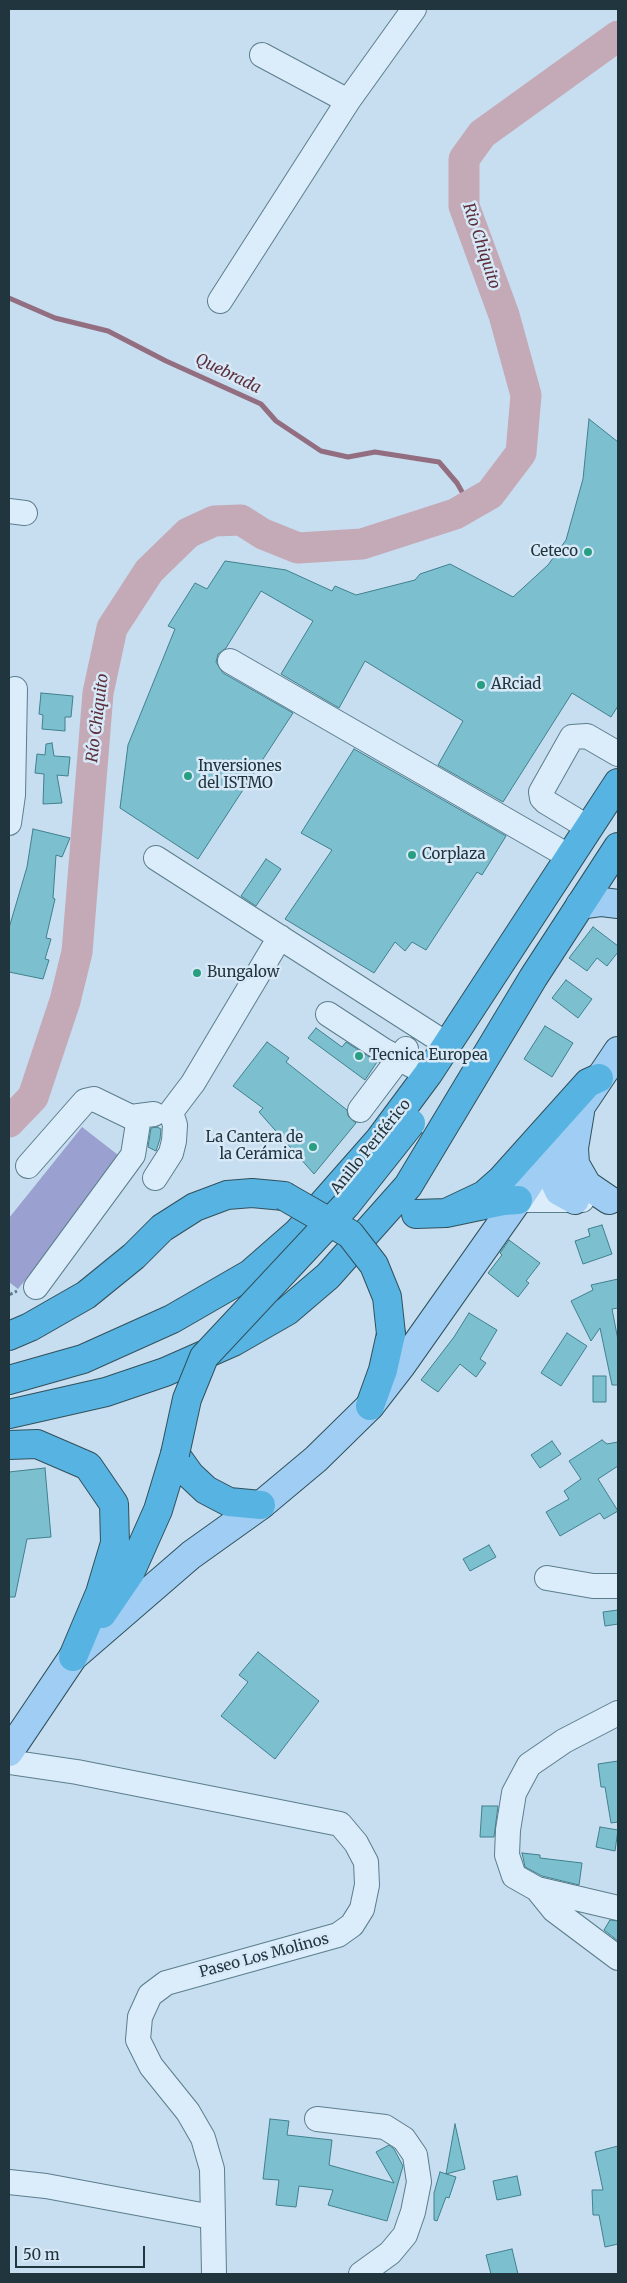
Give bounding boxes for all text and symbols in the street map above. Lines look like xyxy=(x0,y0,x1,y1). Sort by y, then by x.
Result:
water label: Rio Chiquito xyxy=(458,201,504,291)
water label: Quebrada xyxy=(192,350,264,398)
place label: Ceteco xyxy=(531,543,578,561)
marker: Ceteco xyxy=(582,546,594,558)
water label: Río Chiquito xyxy=(83,672,113,764)
place label: ARciad xyxy=(491,676,541,694)
marker: ARciad xyxy=(475,679,487,691)
place label: Inversiones del ISTMO xyxy=(198,758,282,793)
marker: Inversiones del ISTMO xyxy=(182,770,194,782)
place label: Corplaza xyxy=(422,846,485,864)
marker: Corplaza xyxy=(406,849,418,861)
place label: Bungalow xyxy=(207,964,279,982)
marker: Bungalow xyxy=(191,967,203,979)
place label: Tecnica Europea xyxy=(369,1047,488,1065)
marker: Tecnica Europea xyxy=(353,1050,365,1062)
street label: Anillo Periférico xyxy=(327,1096,415,1198)
place label: La Cantera de la Cerámica xyxy=(205,1129,303,1164)
marker: La Cantera de la Cerámica xyxy=(307,1141,319,1153)
street label: Paseo Los Molinos xyxy=(197,1930,331,1982)
scale bar xyxy=(18,2236,148,2268)
text: 50 m xyxy=(23,2245,60,2264)

